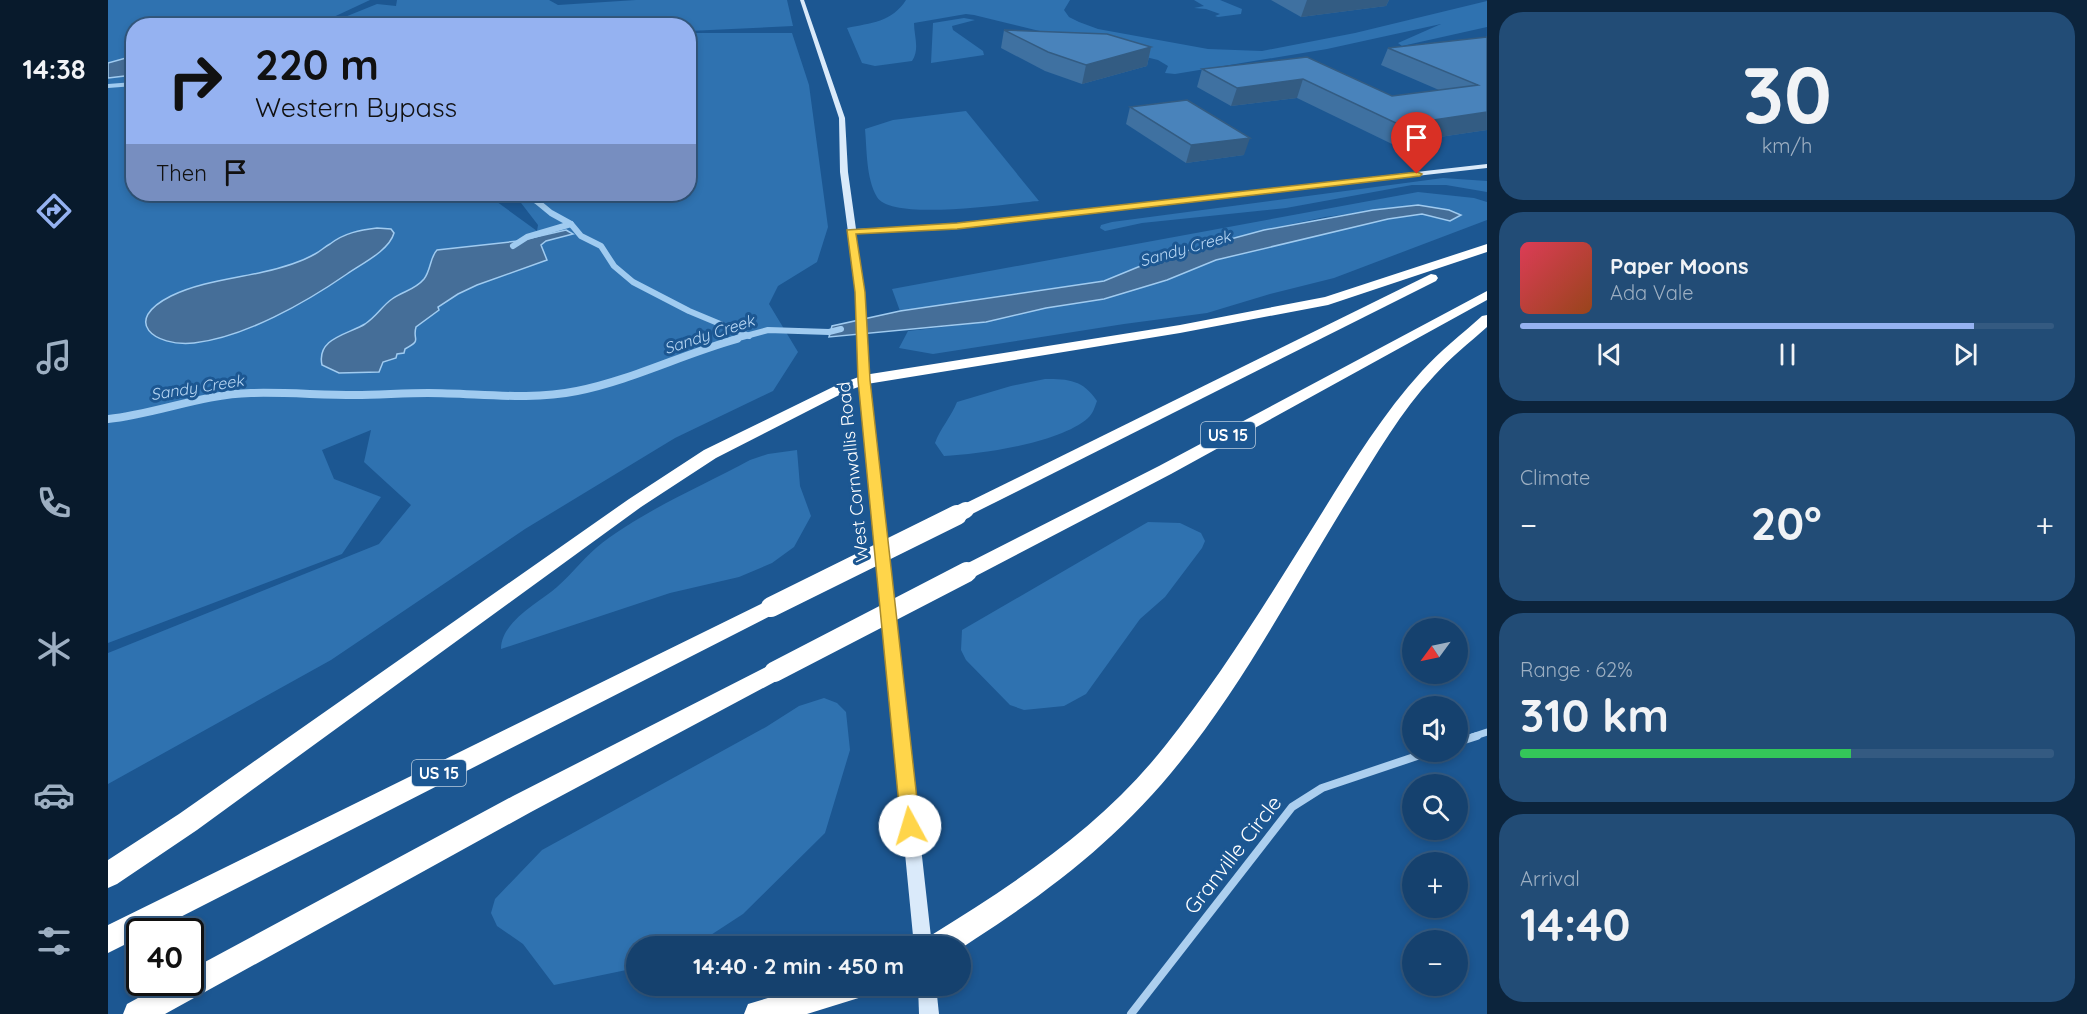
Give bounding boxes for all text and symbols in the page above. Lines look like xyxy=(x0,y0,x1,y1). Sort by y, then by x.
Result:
text: 220 m xyxy=(255,38,379,91)
icon: right xyxy=(156,42,234,120)
text: 30 xyxy=(1742,45,1832,143)
text: 14:38 xyxy=(22,52,86,86)
text: Western Bypass xyxy=(255,90,457,124)
pin xyxy=(1391,112,1442,174)
icon: arrive xyxy=(1400,121,1433,154)
text: km/h xyxy=(1762,133,1812,158)
icon: arrive xyxy=(219,156,252,189)
text: Then xyxy=(156,159,207,187)
icon: directions xyxy=(33,190,75,232)
water label: Sandy Creek xyxy=(1137,225,1234,271)
text: Paper Moons xyxy=(1610,252,1749,280)
text: Ada Vale xyxy=(1610,280,1694,305)
water label: Sandy Creek xyxy=(661,310,758,358)
icon: music xyxy=(33,336,75,378)
icon: previous xyxy=(1593,338,1626,371)
icon: pause xyxy=(1771,338,1804,371)
icon: next xyxy=(1949,338,1982,371)
water label: Sandy Creek xyxy=(149,370,246,404)
street label: West Cornwallis Road xyxy=(832,381,873,563)
road number: US 15 xyxy=(1201,422,1255,448)
text: Climate xyxy=(1520,465,1590,490)
icon: phone xyxy=(33,482,75,524)
text: 20° xyxy=(1751,495,1822,551)
text: − xyxy=(1520,504,1537,545)
text: + xyxy=(2035,504,2054,545)
north arrow xyxy=(1402,618,1468,684)
map controls xyxy=(1402,618,1468,996)
icon: climate xyxy=(33,628,75,670)
text: Range · 62% xyxy=(1520,657,1633,682)
text: 310 km xyxy=(1520,687,1669,743)
button: sound xyxy=(1402,696,1468,762)
road number: US 15 xyxy=(412,760,466,786)
icon: car xyxy=(33,774,75,816)
button: search xyxy=(1402,774,1468,840)
street label: Granville Circle xyxy=(1178,790,1286,919)
position arrow xyxy=(878,794,942,858)
button: + xyxy=(1402,852,1468,918)
text: Arrival xyxy=(1520,866,1580,891)
text: 14:40 xyxy=(1520,896,1630,952)
speed limit sign: 40 xyxy=(126,918,204,996)
icon: filters xyxy=(33,920,75,962)
button: − xyxy=(1402,930,1468,996)
text: 14:40 · 2 min · 450 m xyxy=(693,952,904,980)

